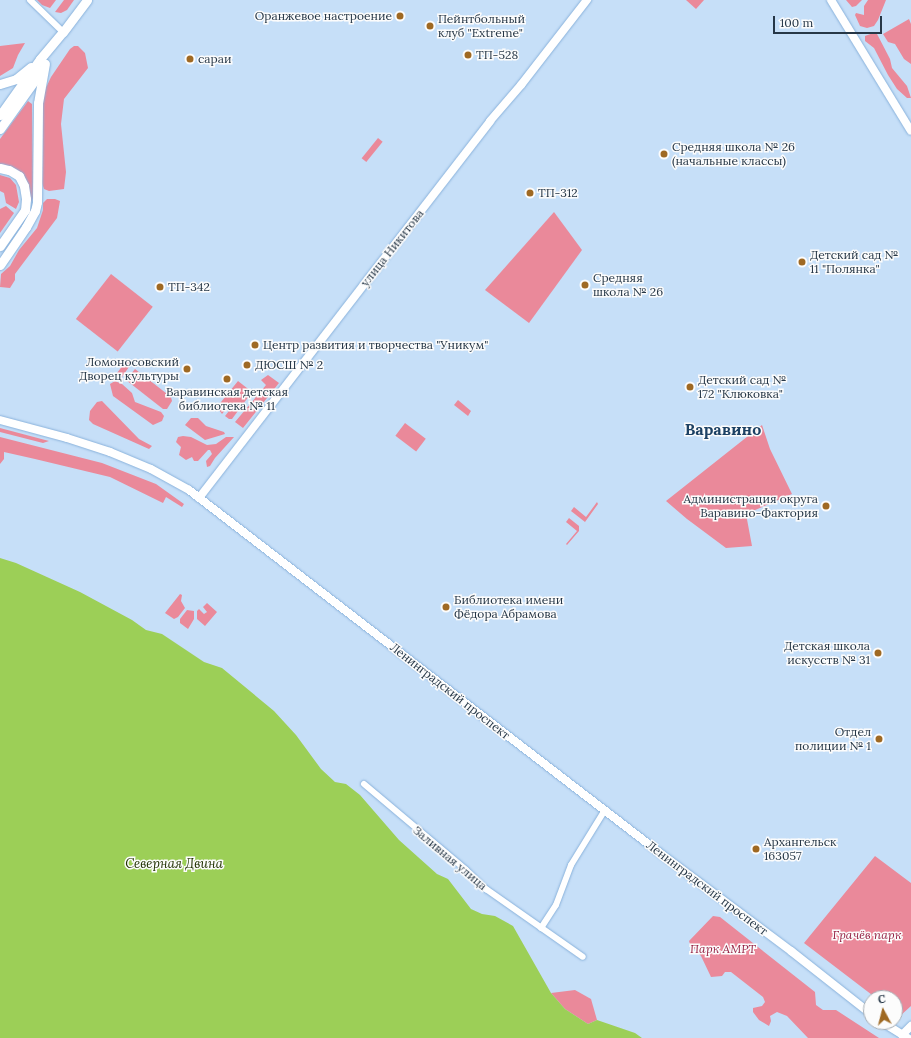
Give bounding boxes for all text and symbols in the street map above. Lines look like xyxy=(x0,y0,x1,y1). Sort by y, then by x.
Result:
scale bar xyxy=(775,8,884,34)
place label: Оранжевое настроение xyxy=(255,9,392,23)
marker: Оранжевое настроение xyxy=(395,11,405,21)
place label: Пейнтбольный клуб "Extreme" xyxy=(438,12,525,40)
text: 100 m xyxy=(780,15,813,30)
marker: Пейнтбольный клуб "Extreme" xyxy=(425,21,435,31)
place label: ТП-528 xyxy=(476,48,518,62)
marker: ТП-528 xyxy=(463,50,473,60)
place label: сараи xyxy=(198,52,231,66)
marker: сараи xyxy=(185,54,195,64)
place label: Средняя школа № 26 (начальные классы) xyxy=(672,140,795,168)
marker: Средняя школа № 26 (начальные классы) xyxy=(659,149,669,159)
place label: ТП-312 xyxy=(538,186,578,200)
marker: ТП-312 xyxy=(525,188,535,198)
street label: улица Никитова xyxy=(357,207,427,289)
place label: Детский сад № 11 "Полянка" xyxy=(810,248,898,276)
marker: Детский сад № 11 "Полянка" xyxy=(797,257,807,267)
place label: Средняя школа № 26 xyxy=(593,271,663,299)
place label: ТП-342 xyxy=(168,280,210,294)
marker: Средняя школа № 26 xyxy=(580,280,590,290)
marker: ТП-342 xyxy=(155,282,165,292)
place label: Центр развития и творчества "Уникум" xyxy=(263,338,488,352)
marker: Центр развития и творчества "Уникум" xyxy=(250,340,260,350)
place label: Ломоносовский Дворец культуры xyxy=(79,355,179,383)
place label: ДЮСШ № 2 xyxy=(255,358,323,372)
marker: ДЮСШ № 2 xyxy=(242,360,252,370)
marker: Ломоносовский Дворец культуры xyxy=(182,364,192,374)
place label: Детский сад № 172 "Клюковка" xyxy=(698,373,786,401)
marker: Варавинская детская библиотека № 11 xyxy=(222,374,232,384)
marker: Детский сад № 172 "Клюковка" xyxy=(685,382,695,392)
place label: Варавинская детская библиотека № 11 xyxy=(166,385,288,413)
district label: Варавино xyxy=(685,419,761,439)
place label: Администрация округа Варавино-Фактория xyxy=(683,492,818,520)
marker: Администрация округа Варавино-Фактория xyxy=(821,501,831,511)
place label: Библиотека имени Фёдора Абрамова xyxy=(454,593,563,621)
marker: Библиотека имени Фёдора Абрамова xyxy=(441,602,451,612)
place label: Детская школа искусств № 31 xyxy=(784,639,870,667)
street label: Ленинградский проспект xyxy=(387,640,513,742)
marker: Детская школа искусств № 31 xyxy=(873,648,883,658)
place label: Отдел полиции № 1 xyxy=(795,725,871,753)
marker: Отдел полиции № 1 xyxy=(874,734,884,744)
street label: Заливная улица xyxy=(410,823,490,893)
place label: Архангельск 163057 xyxy=(764,835,836,863)
street label: Ленинградский проспект xyxy=(644,838,770,938)
marker: Архангельск 163057 xyxy=(751,844,761,854)
water label: Северная Двина xyxy=(125,856,223,872)
park label: Грачёв парк xyxy=(832,928,902,942)
park label: Парк АМРТ xyxy=(690,942,756,956)
north arrow xyxy=(863,990,903,1030)
text: С xyxy=(877,992,886,1006)

